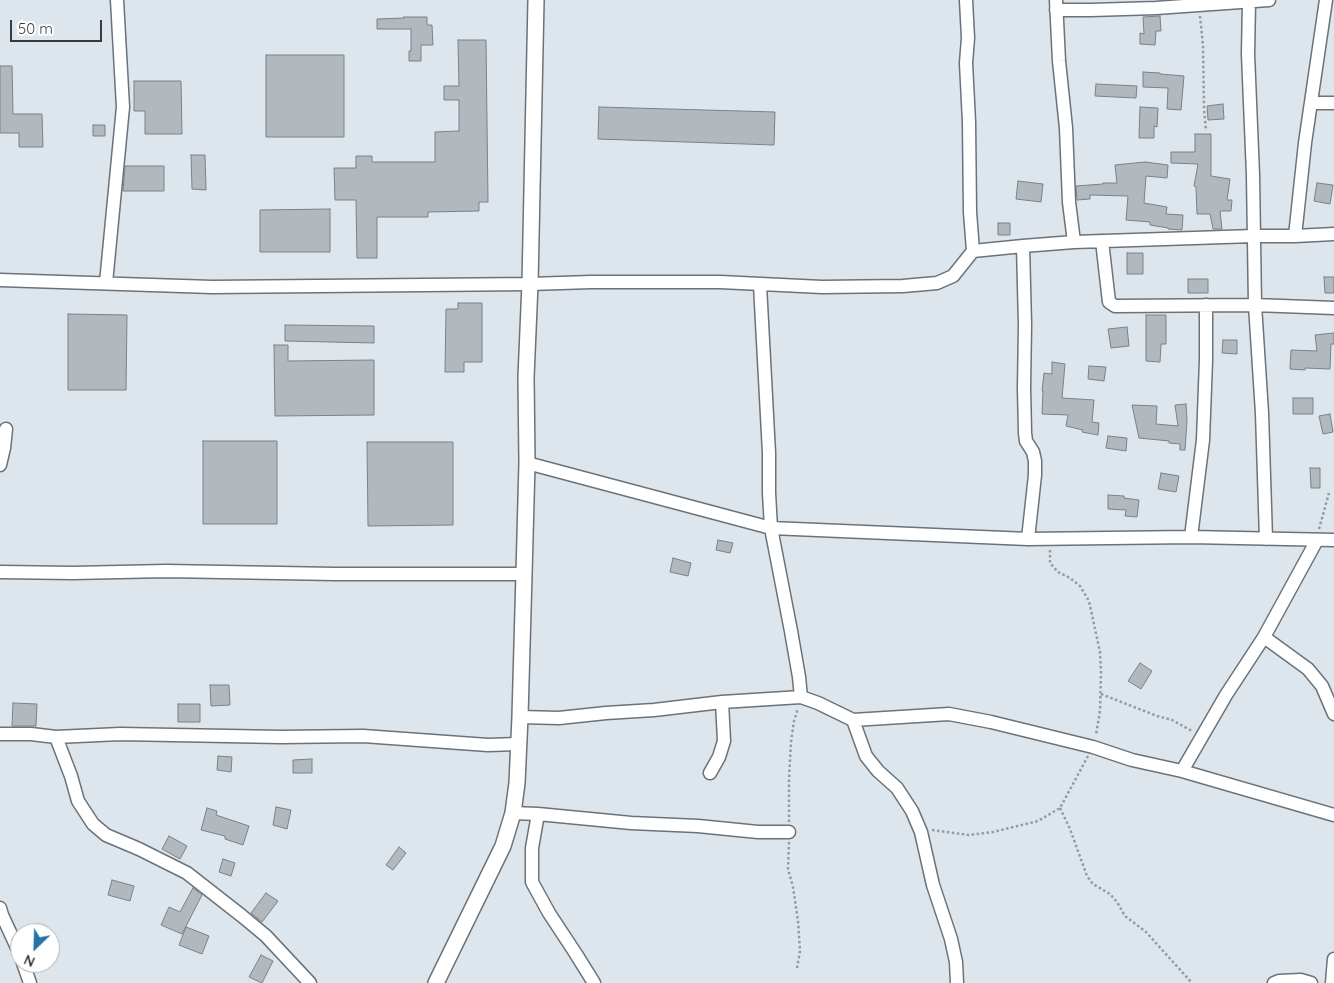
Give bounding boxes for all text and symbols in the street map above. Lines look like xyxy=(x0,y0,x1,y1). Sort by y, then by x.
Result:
scale bar xyxy=(12,10,105,42)
text: 50 m xyxy=(18,19,53,38)
north arrow xyxy=(10,923,60,973)
text: N xyxy=(21,950,38,971)

